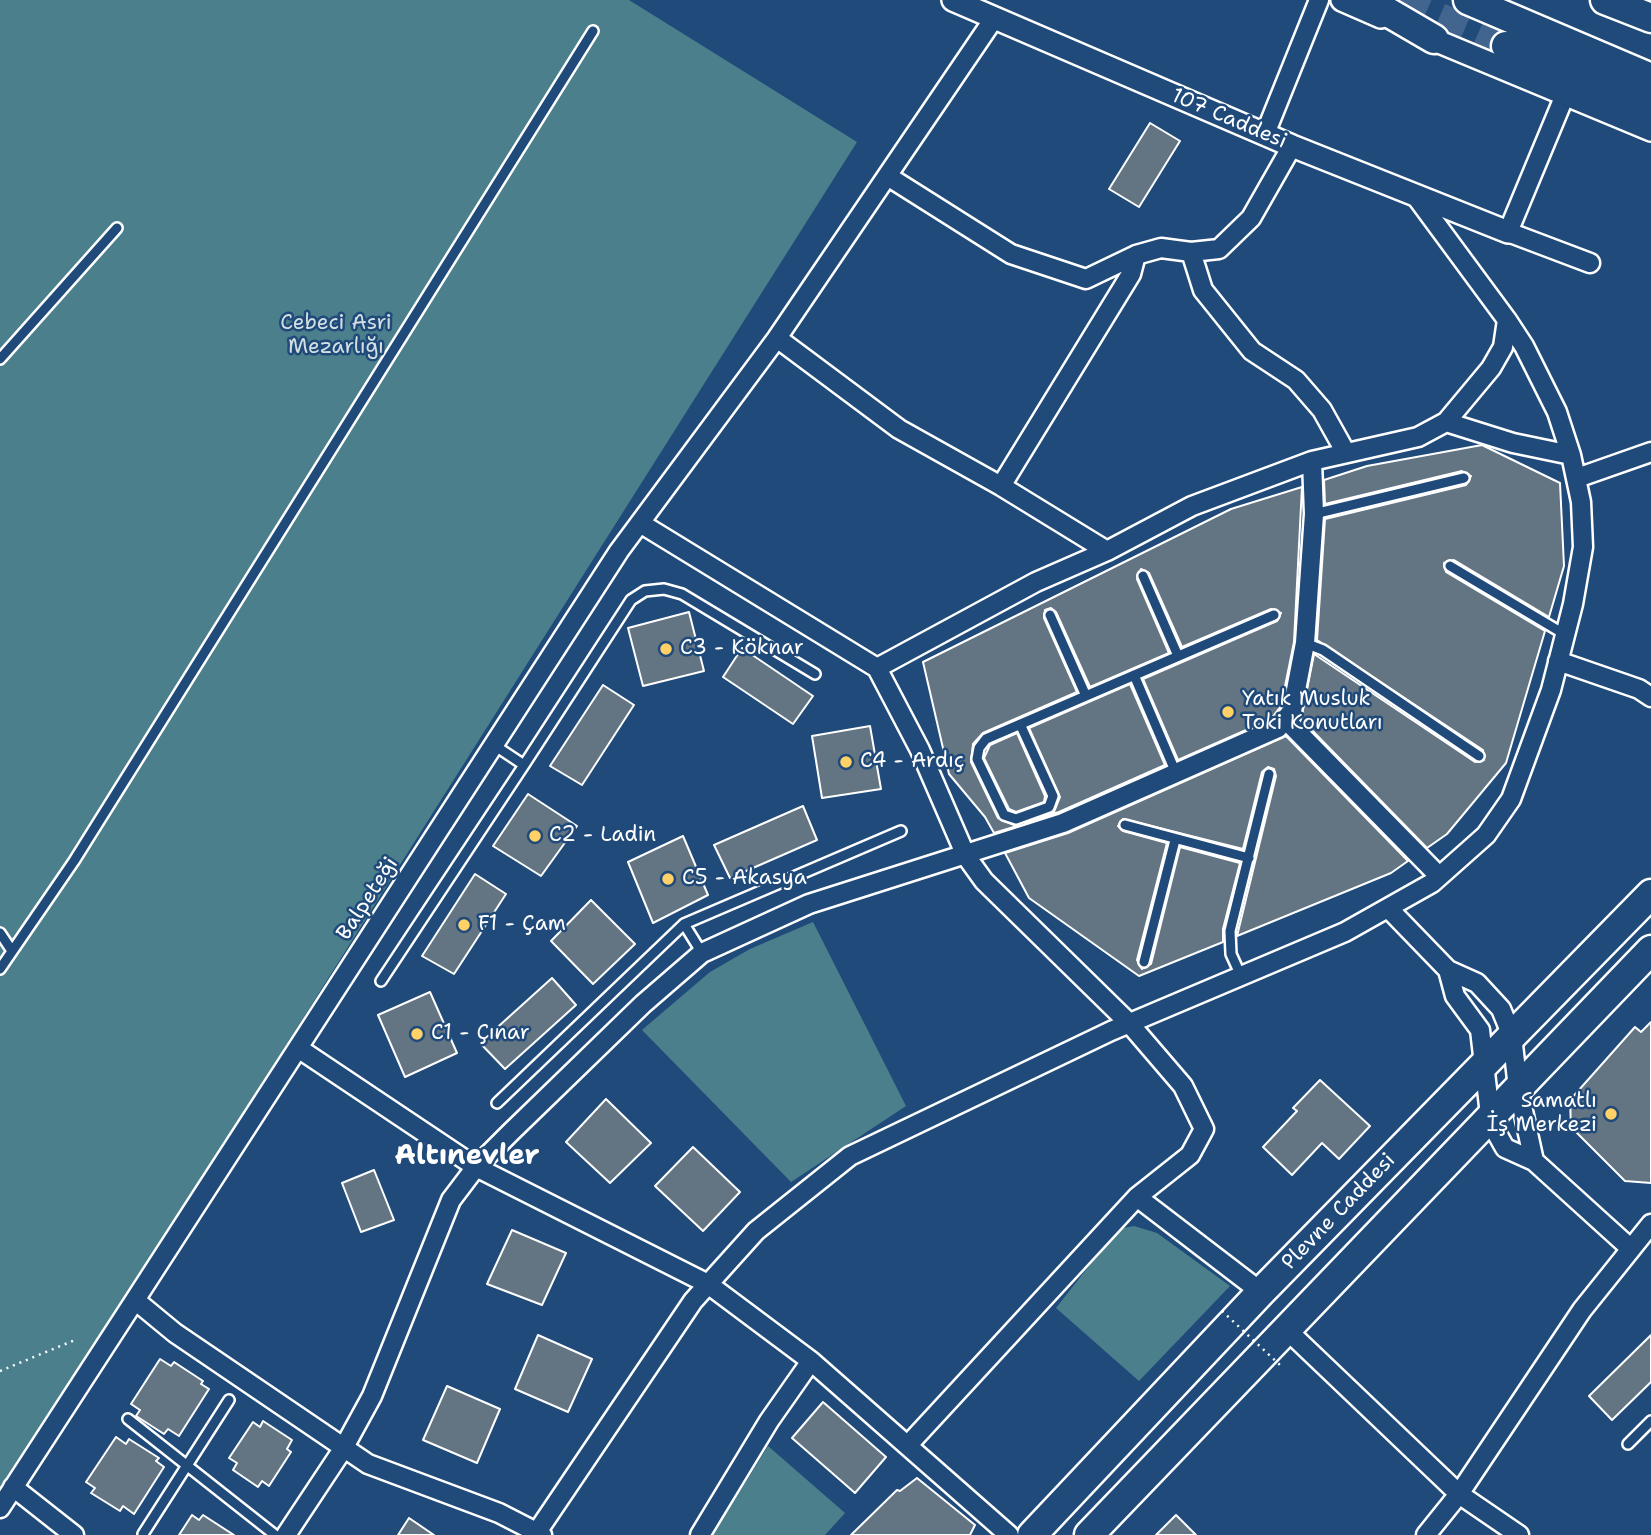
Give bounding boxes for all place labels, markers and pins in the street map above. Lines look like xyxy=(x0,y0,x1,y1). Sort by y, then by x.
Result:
place label: C3 - Köknar xyxy=(680,636,804,662)
marker: C3 - Köknar xyxy=(658,641,674,657)
place label: Yatık Musluk Toki Konutları xyxy=(1242,687,1383,737)
marker: Yatık Musluk Toki Konutları xyxy=(1220,704,1236,720)
place label: C4 - Ardıç xyxy=(860,749,964,775)
marker: C4 - Ardıç xyxy=(838,754,854,770)
place label: C2 - Ladin xyxy=(549,823,656,849)
marker: C2 - Ladin xyxy=(527,828,543,844)
place label: C5 - Akasya xyxy=(682,866,807,892)
marker: C5 - Akasya xyxy=(660,871,676,887)
place label: F1 - Çam xyxy=(478,912,566,938)
marker: F1 - Çam xyxy=(456,917,472,933)
place label: C1 - Çınar xyxy=(431,1021,530,1047)
marker: C1 - Çınar xyxy=(409,1026,425,1042)
place label: Samatlı İş Merkezi xyxy=(1487,1089,1597,1139)
marker: Samatlı İş Merkezi xyxy=(1603,1106,1619,1122)

